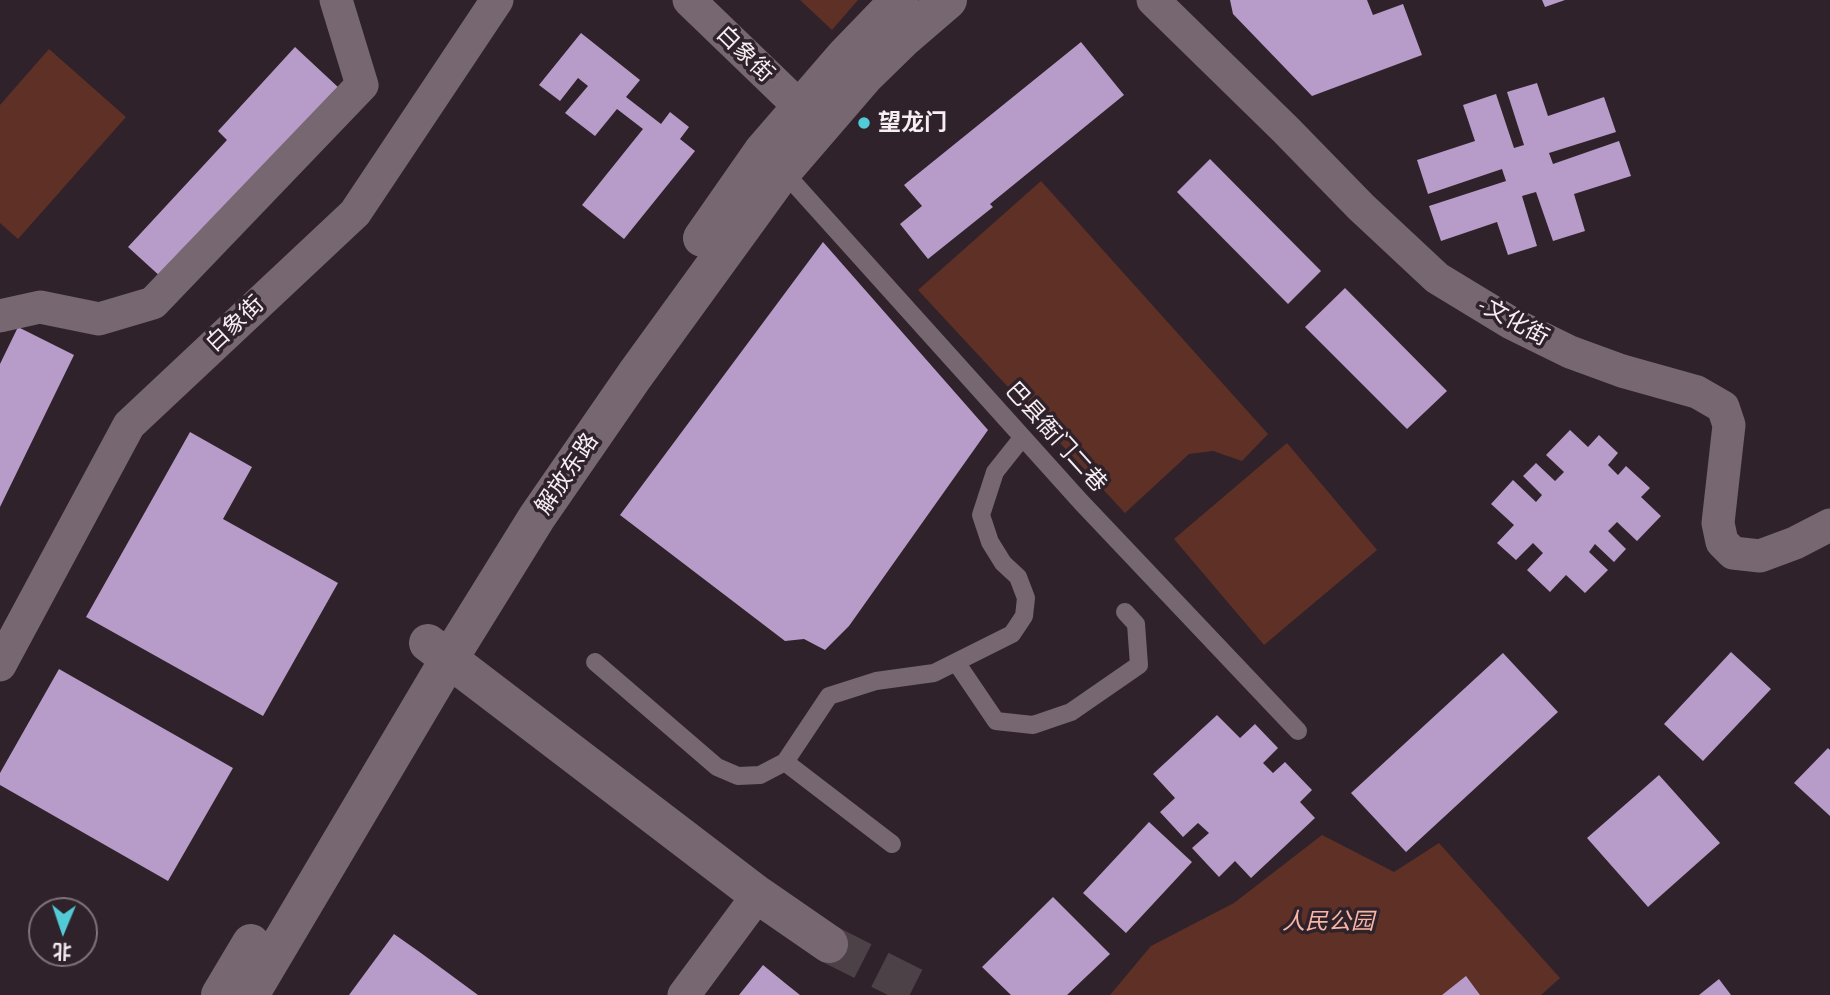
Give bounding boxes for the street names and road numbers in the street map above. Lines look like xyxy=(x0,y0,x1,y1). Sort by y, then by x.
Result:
street label: 白象街 xyxy=(711,20,779,88)
street label: 白象街 xyxy=(200,290,270,358)
street label: -文化街 xyxy=(1472,290,1554,352)
street label: 巴县衙门二巷 xyxy=(1000,376,1112,498)
street label: 解放东路 xyxy=(530,428,604,520)

